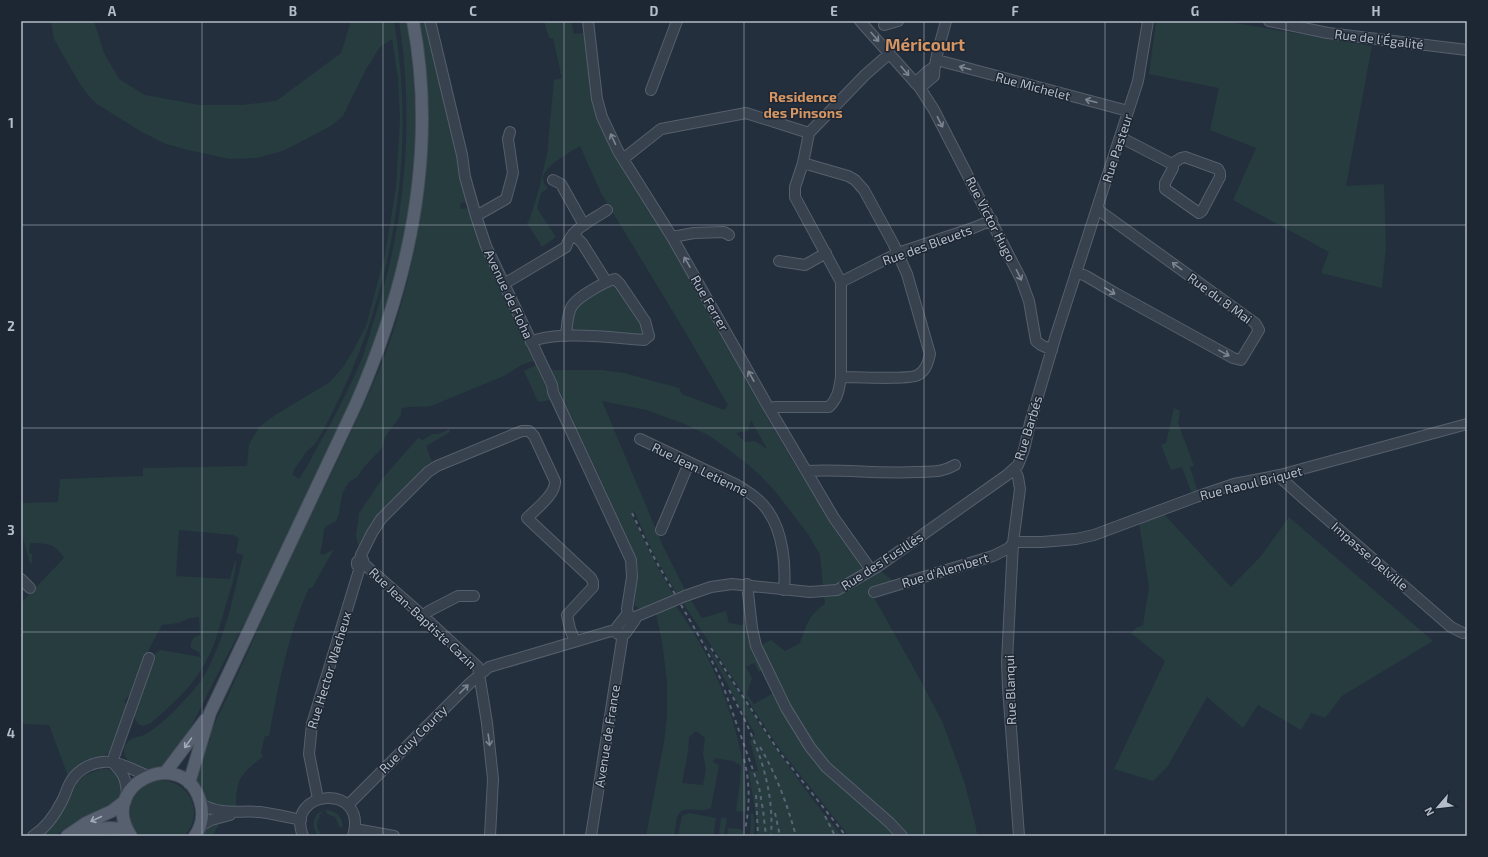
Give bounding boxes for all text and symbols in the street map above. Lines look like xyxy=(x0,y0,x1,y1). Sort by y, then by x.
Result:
text: A xyxy=(108,3,117,19)
text: B xyxy=(289,3,297,19)
text: C xyxy=(469,3,477,19)
text: D xyxy=(650,3,659,19)
text: E xyxy=(830,3,838,19)
text: F xyxy=(1011,3,1019,19)
text: G xyxy=(1191,3,1199,19)
text: H xyxy=(1372,3,1381,19)
street label: Rue de l'Égalité xyxy=(1334,25,1425,52)
one-way arrow xyxy=(870,32,880,42)
district label: Méricourt xyxy=(885,34,965,54)
one-way arrow xyxy=(959,64,972,71)
one-way arrow xyxy=(900,66,909,76)
street label: Rue Michelet xyxy=(994,68,1072,104)
district label: Residence des Pinsons xyxy=(763,88,843,121)
one-way arrow xyxy=(1084,97,1097,105)
street label: Rue Pasteur xyxy=(1098,112,1136,184)
text: 1 xyxy=(8,115,14,131)
one-way arrow xyxy=(937,115,945,127)
one-way arrow xyxy=(609,133,616,145)
street label: Rue Victor Hugo xyxy=(963,174,1019,264)
street label: Rue des Bleuets xyxy=(880,221,974,269)
street label: Avenue de Floha xyxy=(481,247,537,341)
one-way arrow xyxy=(682,256,690,268)
one-way arrow xyxy=(1171,262,1182,270)
one-way arrow xyxy=(1016,268,1023,280)
street label: Rue du 8 Mai xyxy=(1185,269,1255,327)
street label: Rue Ferrer xyxy=(688,272,732,334)
one-way arrow xyxy=(1104,287,1116,295)
text: 2 xyxy=(7,318,15,334)
one-way arrow xyxy=(1218,350,1230,358)
one-way arrow xyxy=(746,370,754,382)
street label: Rue Barbés xyxy=(1011,394,1045,462)
street label: Rue Jean Letienne xyxy=(649,439,751,499)
street label: Rue Raoul Briquet xyxy=(1198,463,1304,503)
street label: Impasse Delville xyxy=(1328,518,1412,594)
text: 3 xyxy=(7,522,15,538)
street label: Rue des Fusillés xyxy=(838,529,926,593)
street label: Rue d'Alembert xyxy=(900,549,990,591)
street label: Rue Jean-Baptiste Cazin xyxy=(366,564,480,672)
street label: Rue Hector Wacheux xyxy=(304,609,354,731)
street label: Rue Blanqui xyxy=(1001,655,1019,725)
one-way arrow xyxy=(459,684,469,694)
street label: Avenue de France xyxy=(591,684,623,788)
street label: Rue Guy Courty xyxy=(376,702,450,776)
text: 4 xyxy=(7,725,15,741)
one-way arrow xyxy=(485,733,493,746)
one-way arrow xyxy=(184,738,192,749)
north arrow xyxy=(1418,787,1458,827)
text: N xyxy=(1421,805,1436,818)
one-way arrow xyxy=(90,816,102,823)

